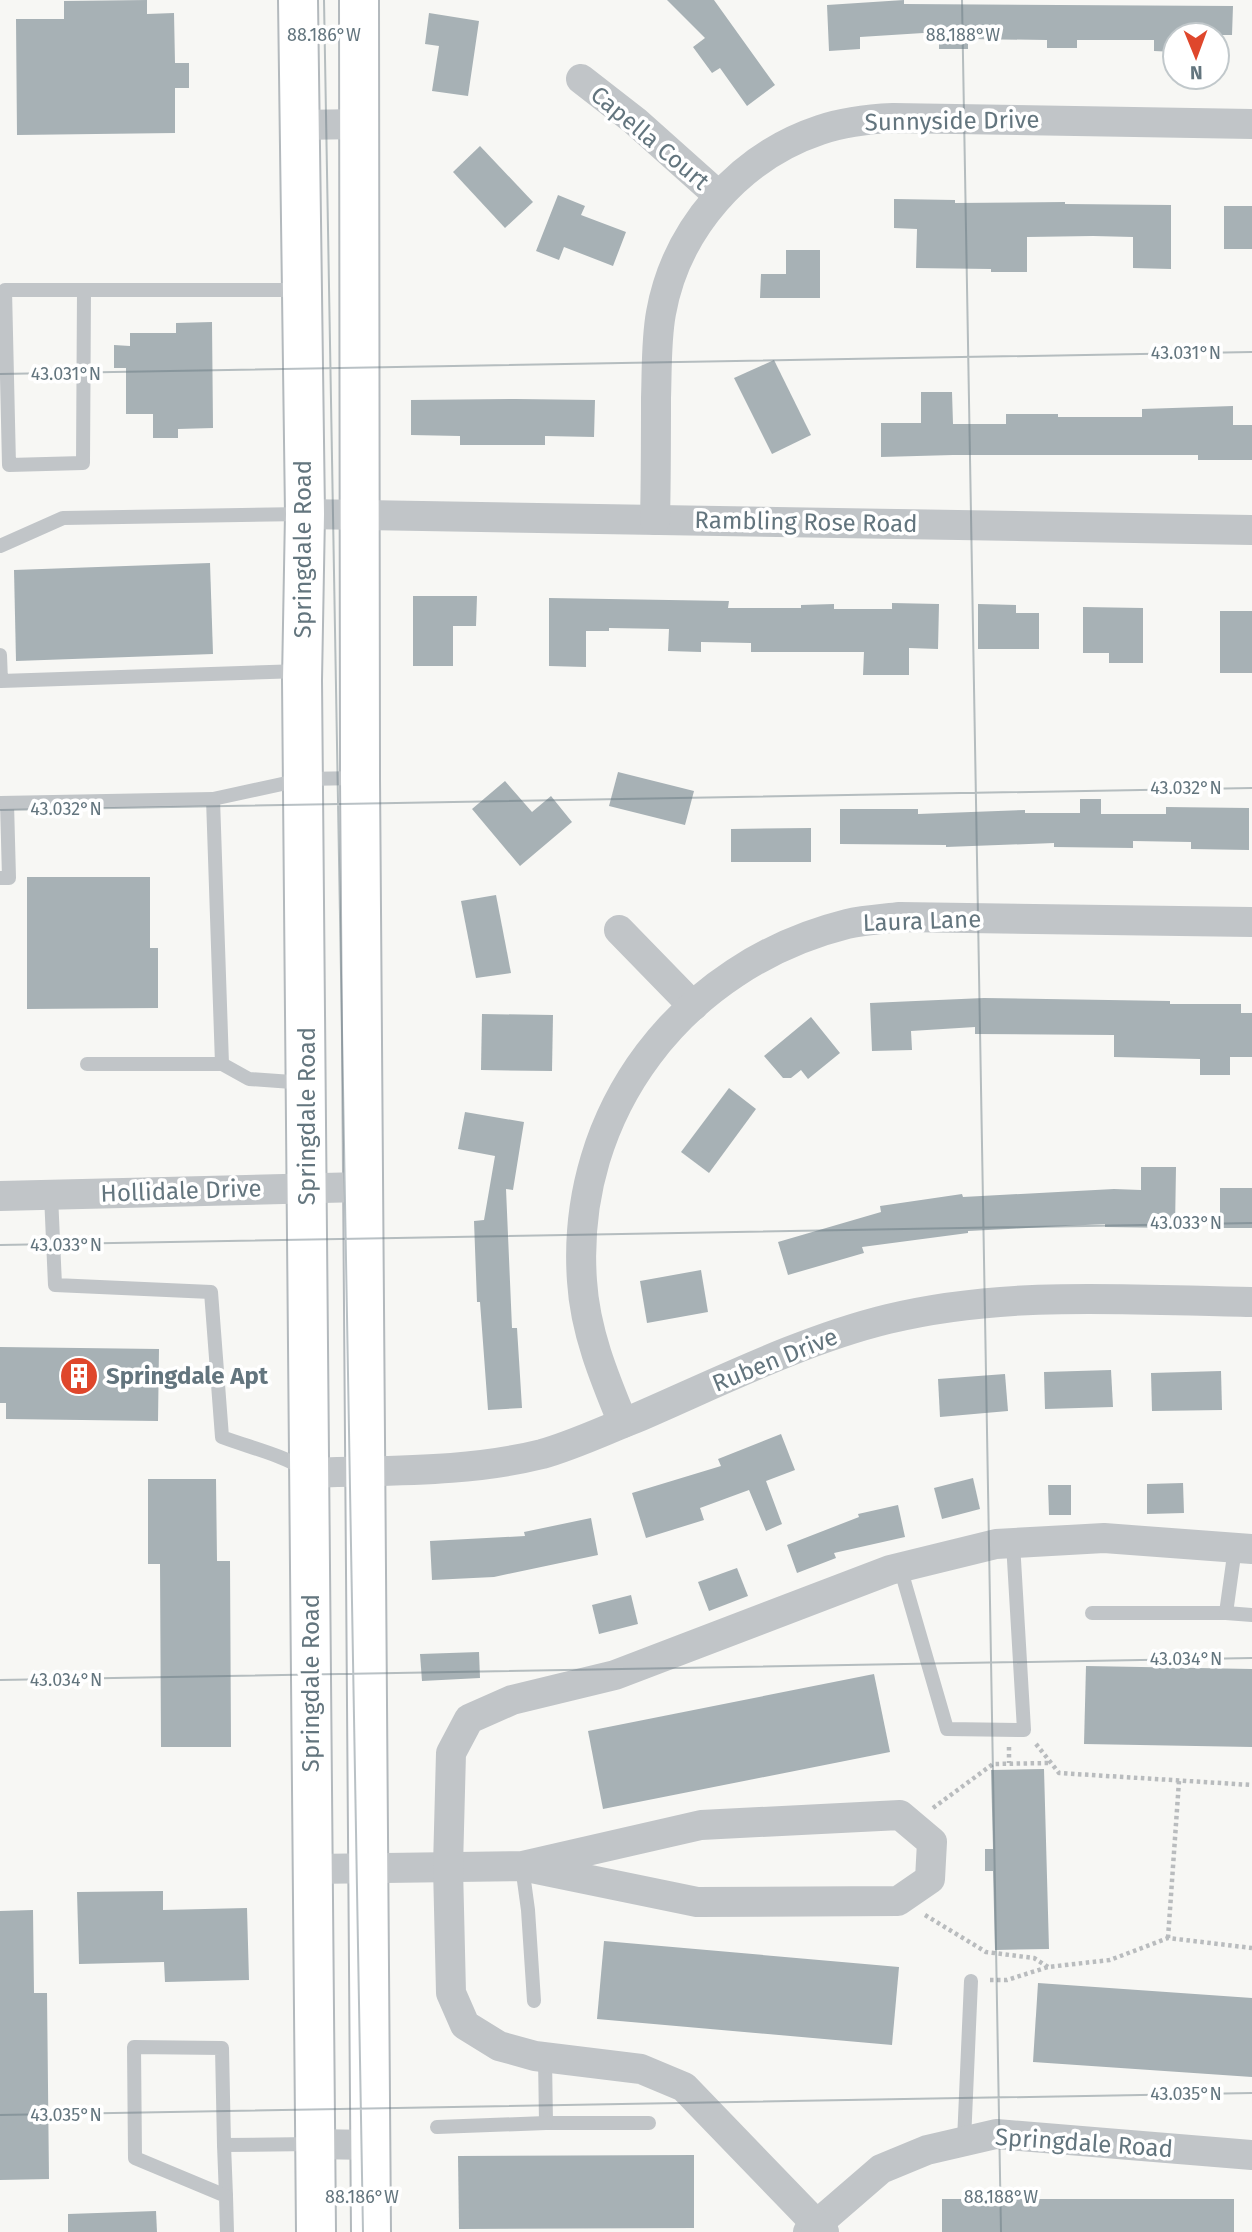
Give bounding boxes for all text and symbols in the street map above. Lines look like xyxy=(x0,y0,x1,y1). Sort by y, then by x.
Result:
north arrow xyxy=(1161,21,1231,91)
text: 88.186°W xyxy=(287,24,361,46)
text: 88.188°W xyxy=(926,24,1000,46)
text: N xyxy=(1190,61,1203,84)
street label: Capella Court xyxy=(585,80,715,196)
street label: Sunnyside Drive xyxy=(864,105,1040,137)
text: 43.031°N xyxy=(1151,342,1221,364)
text: 43.031°N xyxy=(31,363,101,385)
street label: Springdale Road xyxy=(289,460,317,638)
street label: Rambling Rose Road xyxy=(694,506,918,538)
text: 43.032°N xyxy=(1150,777,1222,799)
text: 43.032°N xyxy=(30,798,102,820)
street label: Laura Lane xyxy=(862,905,982,937)
street label: Springdale Road xyxy=(293,1027,321,1205)
street label: Hollidale Drive xyxy=(100,1174,262,1208)
text: 43.033°N xyxy=(1150,1212,1222,1234)
text: 43.033°N xyxy=(30,1234,102,1256)
street label: Ruben Drive xyxy=(708,1322,842,1398)
building icon: Springdale Apt xyxy=(58,1355,100,1397)
place label: Springdale Apt xyxy=(106,1362,269,1390)
street label: Springdale Road xyxy=(297,1594,325,1772)
text: 43.034°N xyxy=(1150,1648,1222,1670)
text: 43.034°N xyxy=(30,1669,102,1691)
text: 43.035°N xyxy=(1150,2083,1222,2105)
text: 43.035°N xyxy=(30,2104,102,2126)
street label: Springdale Road xyxy=(994,2123,1174,2163)
text: 88.186°W xyxy=(325,2186,399,2208)
text: 88.188°W xyxy=(964,2186,1038,2208)

